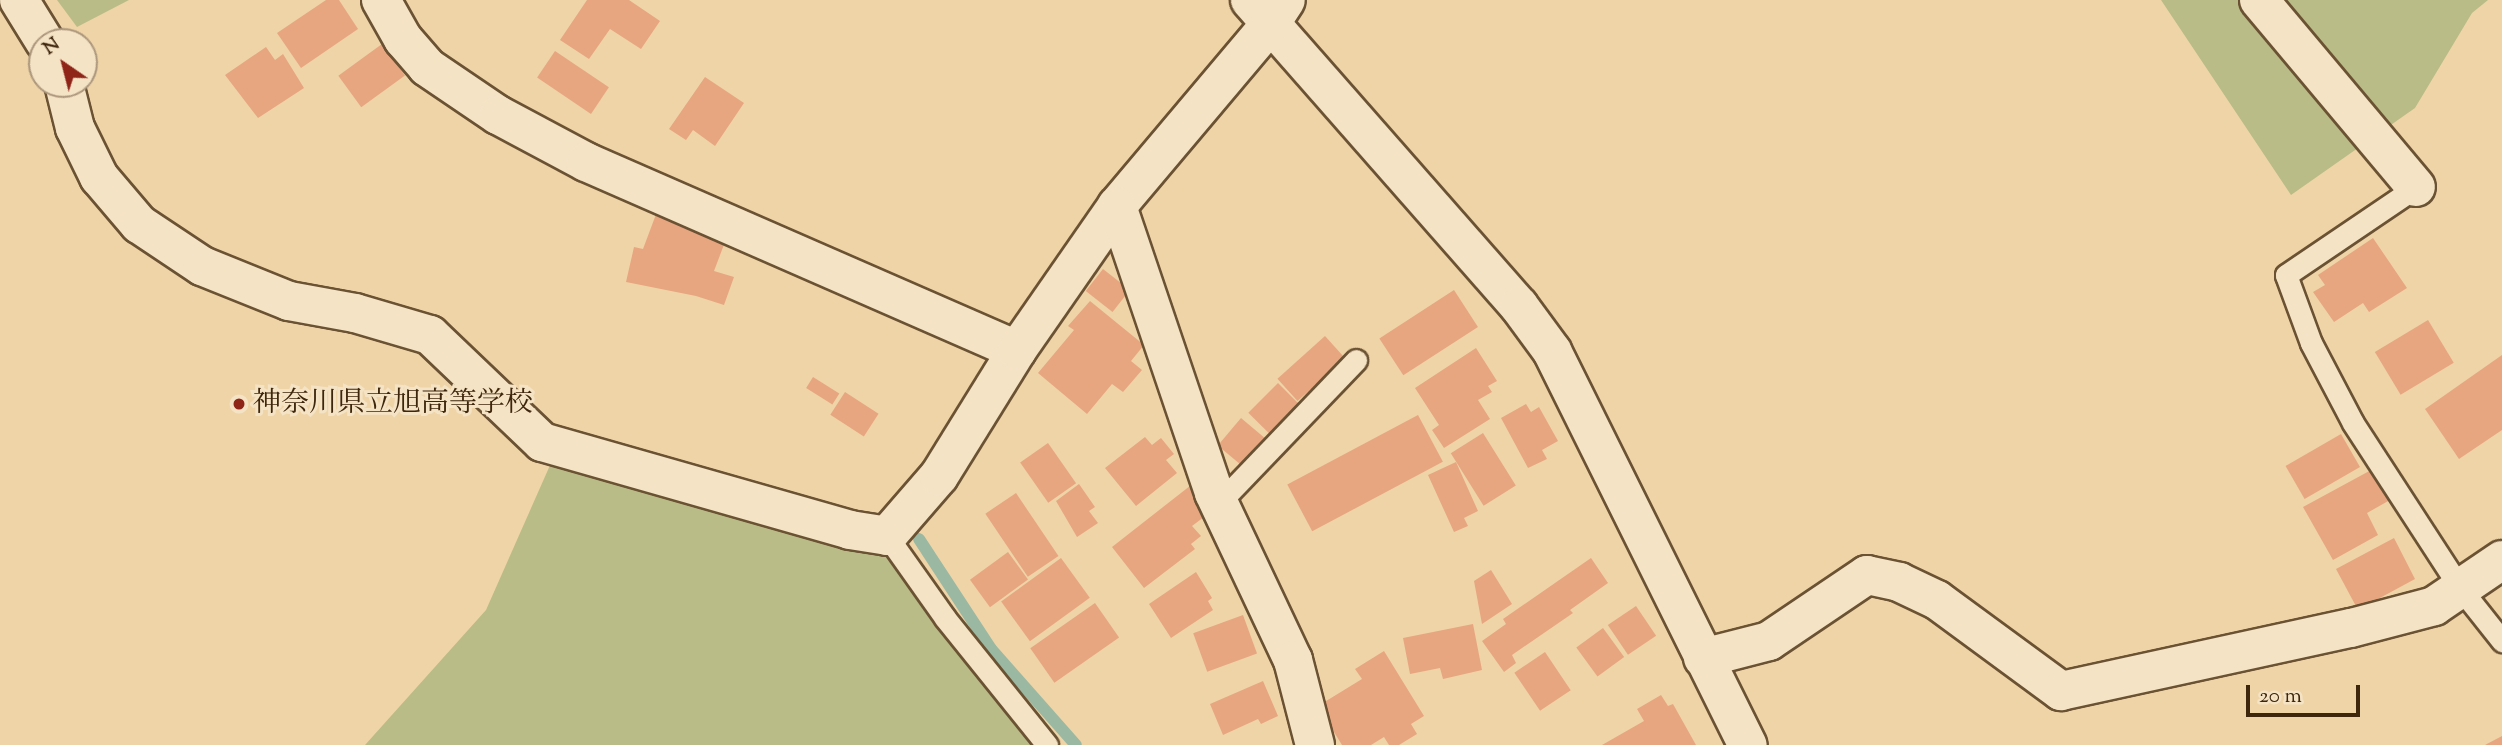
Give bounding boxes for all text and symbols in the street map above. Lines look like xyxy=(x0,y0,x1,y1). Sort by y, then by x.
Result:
north arrow xyxy=(28,28,98,98)
text: N xyxy=(38,32,66,62)
place label: 神奈川県立旭高等学校 xyxy=(253,387,533,421)
marker: 神奈川県立旭高等学校 xyxy=(231,396,247,412)
scale bar xyxy=(2250,672,2364,716)
text: 20 m xyxy=(2259,682,2302,712)

